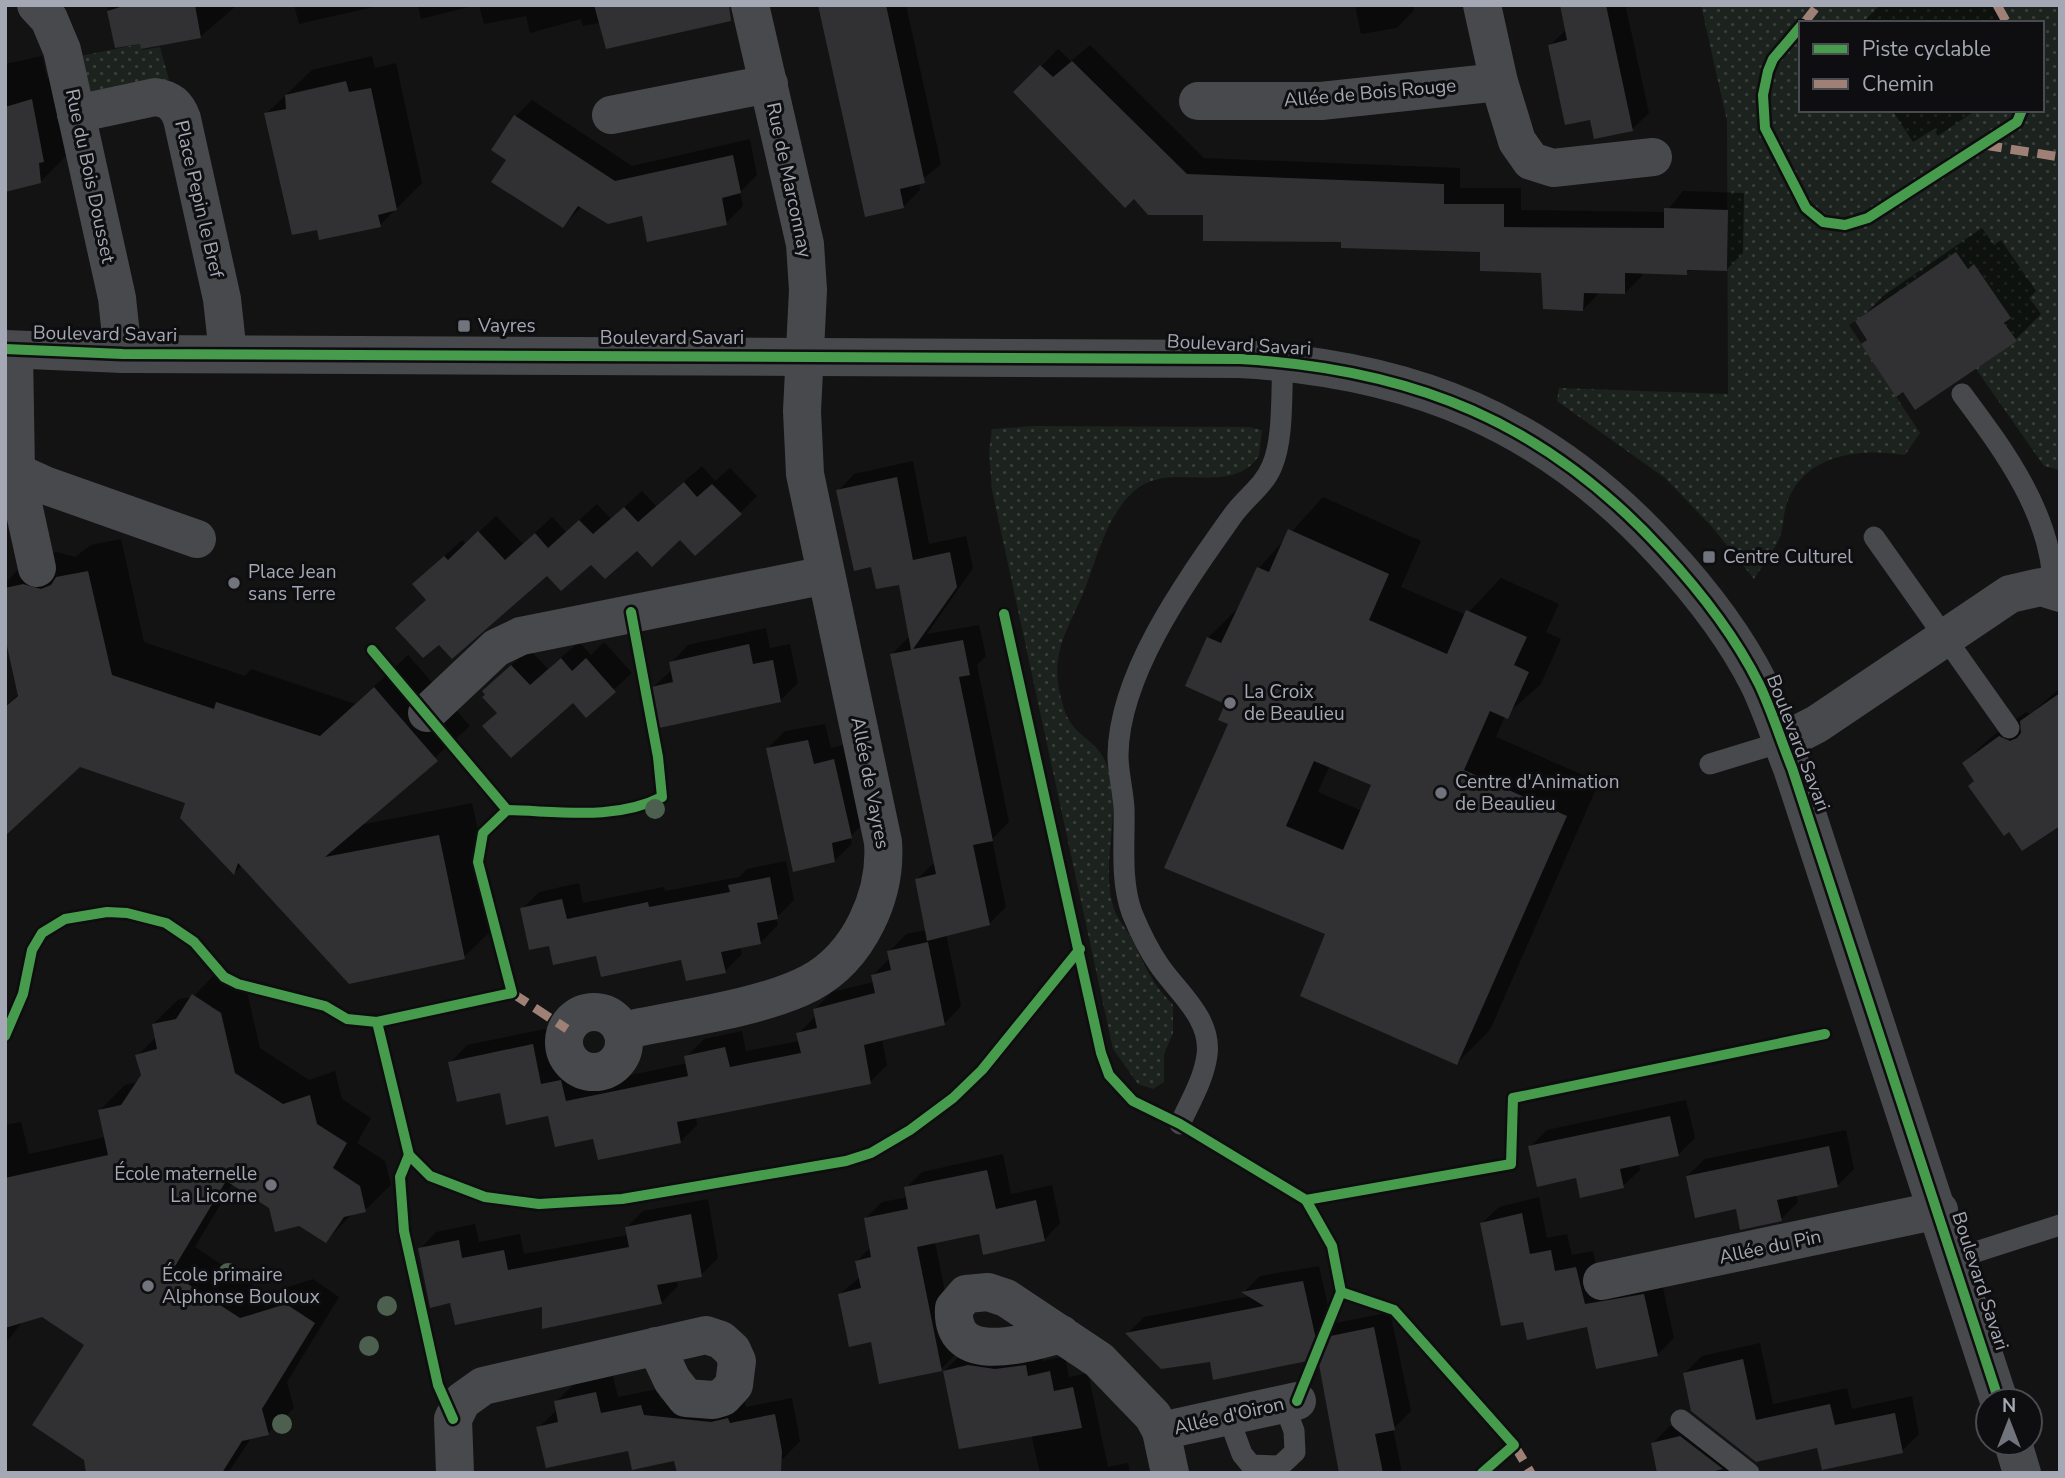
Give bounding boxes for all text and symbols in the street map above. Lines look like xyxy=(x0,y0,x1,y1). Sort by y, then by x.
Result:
legend xyxy=(1799,21,2044,112)
text: Piste cyclable xyxy=(1862,35,1991,63)
text: Chemin xyxy=(1862,70,1934,98)
street label: Allée de Bois Rouge xyxy=(1283,73,1457,113)
street label: Rue du Bois Dousset xyxy=(59,87,121,266)
street label: Rue de Marconnay xyxy=(760,100,818,260)
street label: Place Pepin le Bref xyxy=(168,118,230,281)
place label: Vayres xyxy=(477,313,536,339)
marker: Vayres xyxy=(456,318,472,334)
street label: Boulevard Savari xyxy=(33,320,177,348)
street label: Boulevard Savari xyxy=(600,325,744,351)
street label: Boulevard Savari xyxy=(1166,328,1312,362)
place label: Centre Culturel xyxy=(1723,544,1853,570)
marker: Centre Culturel xyxy=(1701,549,1717,565)
place label: Place Jean sans Terre xyxy=(248,559,336,607)
marker: Place Jean sans Terre xyxy=(226,575,242,591)
street label: Boulevard Savari xyxy=(1760,671,1836,815)
place label: La Croix de Beaulieu xyxy=(1244,679,1345,727)
marker: La Croix de Beaulieu xyxy=(1222,695,1238,711)
street label: Allée de Vayres xyxy=(844,715,896,851)
place label: Centre d'Animation de Beaulieu xyxy=(1455,769,1619,817)
marker: Centre d'Animation de Beaulieu xyxy=(1433,785,1449,801)
place label: École maternelle La Licorne xyxy=(114,1161,257,1209)
marker: École maternelle La Licorne xyxy=(263,1177,279,1193)
street label: Boulevard Savari xyxy=(1945,1208,2015,1354)
street label: Allée du Pin xyxy=(1716,1223,1824,1271)
place label: École primaire Alphonse Bouloux xyxy=(162,1262,320,1310)
marker: École primaire Alphonse Bouloux xyxy=(140,1278,156,1294)
north arrow xyxy=(1974,1387,2044,1457)
street label: Allée d'Oiron xyxy=(1171,1391,1287,1441)
text: N xyxy=(2002,1393,2016,1419)

